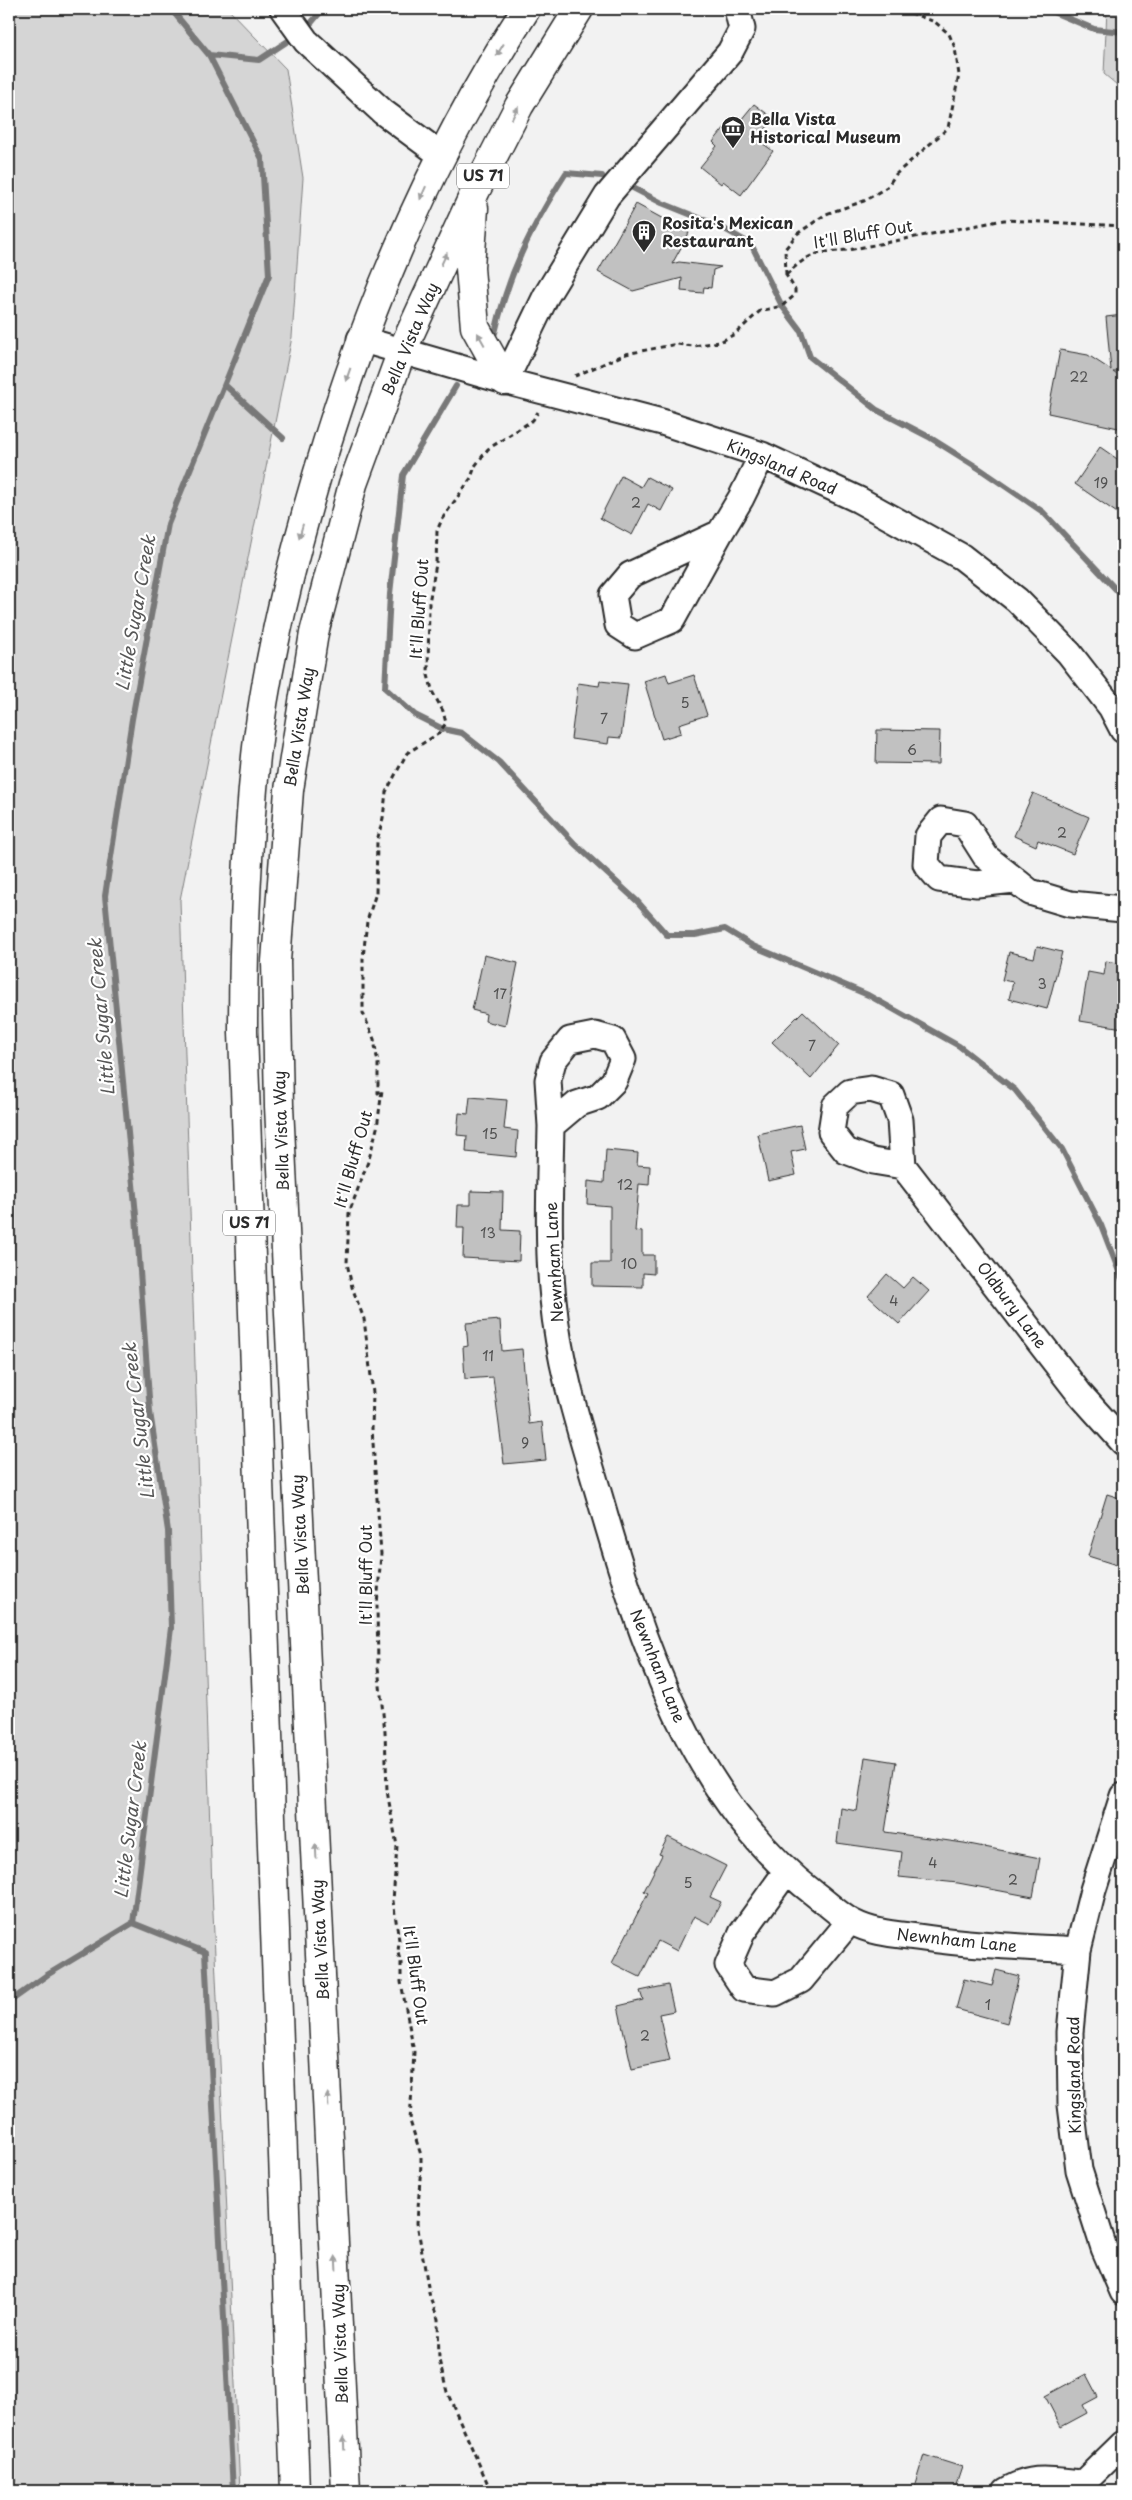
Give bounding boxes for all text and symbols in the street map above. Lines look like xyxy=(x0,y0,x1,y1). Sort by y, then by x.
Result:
one-way arrow xyxy=(496,43,505,56)
one-way arrow xyxy=(511,106,519,120)
place label: Bella Vista Historical Museum xyxy=(750,106,901,148)
museum icon: Bella Vista Historical Museum xyxy=(720,115,746,149)
road number: US 71 xyxy=(457,164,509,188)
one-way arrow xyxy=(419,186,427,200)
place label: Rosita's Mexican Restaurant xyxy=(662,210,794,252)
street label: It'll Bluff Out xyxy=(811,212,915,254)
building icon: Rosita's Mexican Restaurant xyxy=(631,219,657,253)
one-way arrow xyxy=(440,252,448,266)
street label: Bella Vista Way xyxy=(374,278,444,399)
one-way arrow xyxy=(477,331,485,346)
house number: 22 xyxy=(1070,366,1088,387)
one-way arrow xyxy=(344,368,351,383)
street label: Kingsland Road xyxy=(724,432,841,500)
house number: 19 xyxy=(1094,472,1108,493)
house number: 2 xyxy=(631,492,641,513)
one-way arrow xyxy=(297,523,305,538)
water label: Little Sugar Creek xyxy=(108,532,162,693)
street label: It'll Bluff Out xyxy=(403,558,434,660)
street label: Bella Vista Way xyxy=(277,665,319,789)
house number: 5 xyxy=(680,692,690,713)
house number: 7 xyxy=(600,708,608,729)
house number: 6 xyxy=(907,739,917,760)
house number: 2 xyxy=(1057,822,1067,843)
water label: Little Sugar Creek xyxy=(80,936,121,1097)
house number: 3 xyxy=(1037,973,1047,994)
house number: 17 xyxy=(493,983,507,1004)
house number: 7 xyxy=(808,1035,816,1056)
street label: Bella Vista Way xyxy=(266,1070,294,1192)
street label: It'll Bluff Out xyxy=(327,1107,378,1210)
house number: 15 xyxy=(482,1123,498,1144)
house number: 12 xyxy=(617,1174,633,1195)
street label: Newnham Lane xyxy=(538,1201,568,1323)
road number: US 71 xyxy=(223,1210,275,1236)
house number: 13 xyxy=(480,1222,496,1243)
house number: 10 xyxy=(621,1253,637,1274)
street label: Oldbury Lane xyxy=(972,1256,1054,1353)
house number: 4 xyxy=(889,1290,899,1311)
water label: Little Sugar Creek xyxy=(114,1340,161,1501)
house number: 11 xyxy=(482,1345,494,1366)
house number: 9 xyxy=(521,1432,529,1453)
street label: Bella Vista Way xyxy=(284,1474,314,1596)
street label: It'll Bluff Out xyxy=(353,1524,377,1625)
street label: Newnham Lane xyxy=(625,1605,693,1726)
water label: Little Sugar Creek xyxy=(106,1739,153,1900)
one-way arrow xyxy=(311,1842,319,1858)
house number: 4 xyxy=(928,1852,938,1873)
house number: 2 xyxy=(1008,1869,1018,1890)
house number: 5 xyxy=(683,1872,693,1893)
street label: Bella Vista Way xyxy=(304,1879,334,2001)
street label: Newnham Lane xyxy=(896,1921,1018,1957)
street label: It'll Bluff Out xyxy=(398,1923,436,2027)
house number: 1 xyxy=(985,1994,991,2015)
street label: Kingsland Road xyxy=(1060,2016,1086,2134)
house number: 2 xyxy=(640,2025,650,2046)
one-way arrow xyxy=(324,2092,332,2108)
one-way arrow xyxy=(332,2254,340,2270)
street label: Bella Vista Way xyxy=(325,2283,353,2405)
one-way arrow xyxy=(340,2434,348,2450)

